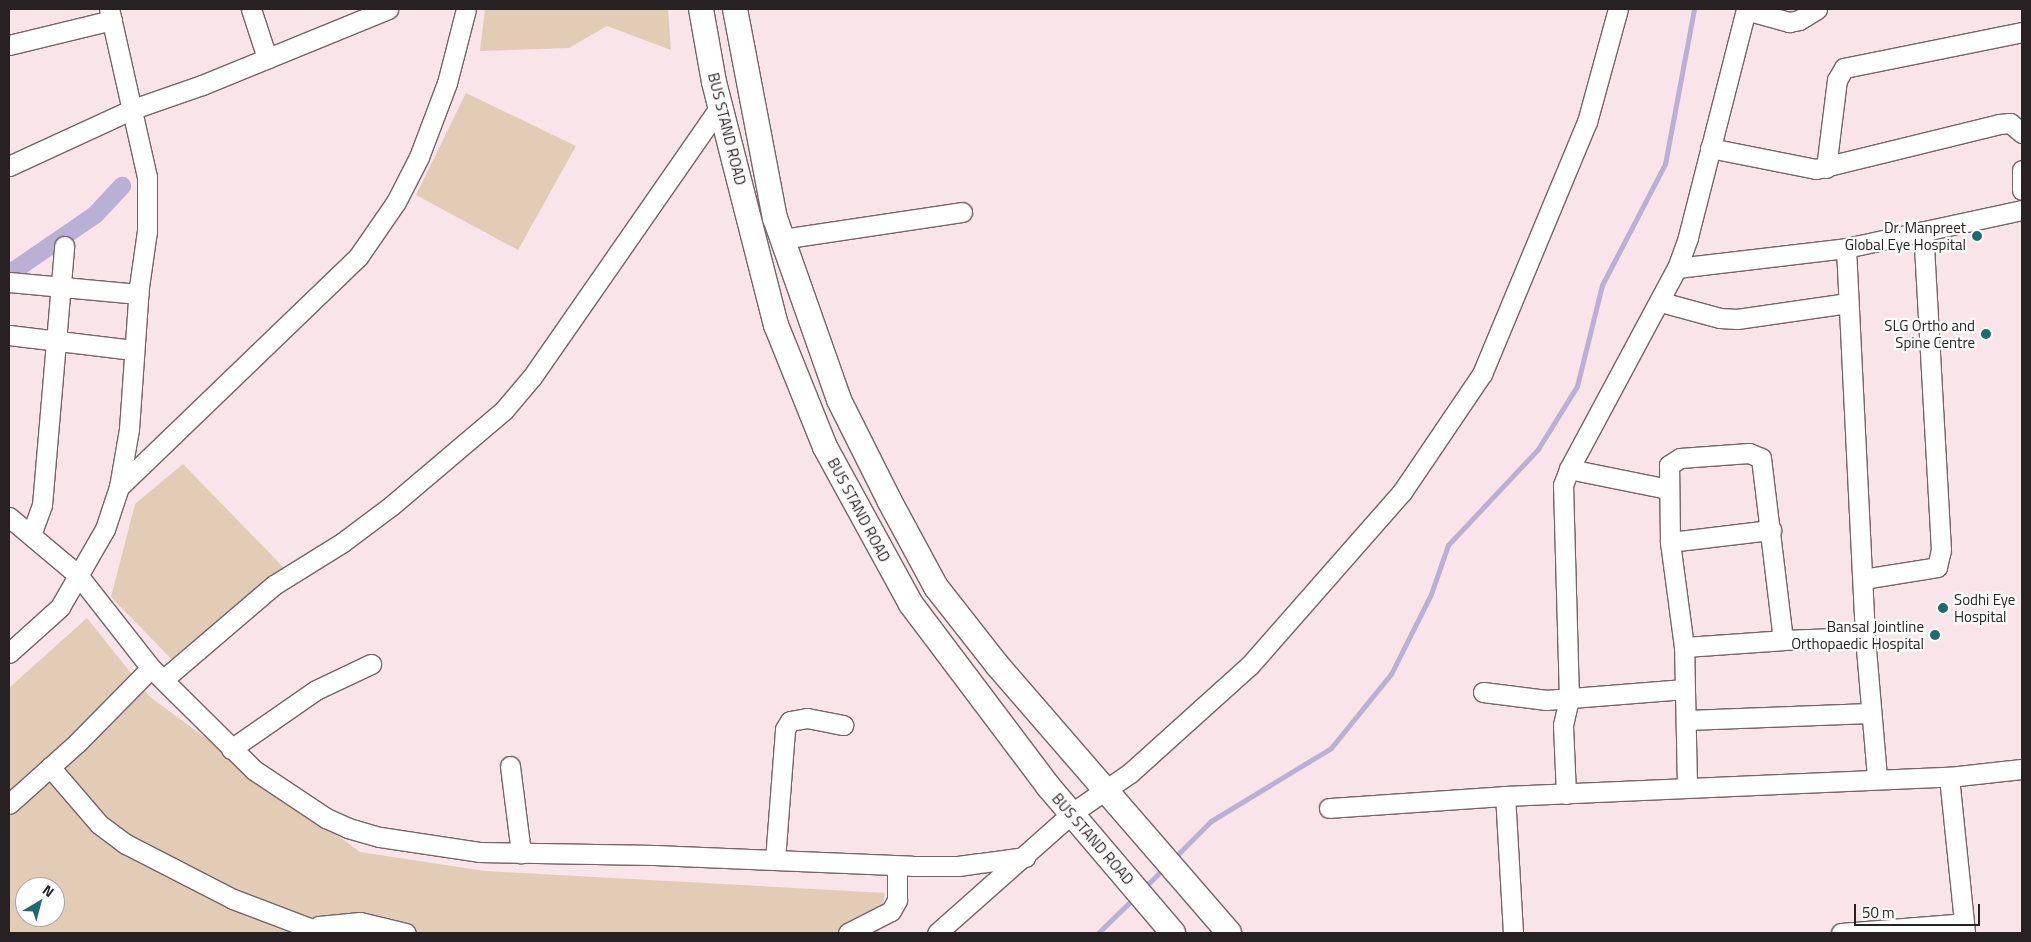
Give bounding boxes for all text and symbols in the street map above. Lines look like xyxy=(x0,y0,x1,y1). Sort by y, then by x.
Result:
street label: BUS STAND ROAD xyxy=(704,71,750,187)
place label: Dr. Manpreet Global Eye Hospital xyxy=(1845,218,1966,253)
marker: Dr. Manpreet Global Eye Hospital xyxy=(1970,229,1984,243)
place label: SLG Ortho and Spine Centre xyxy=(1884,316,1975,351)
marker: SLG Ortho and Spine Centre xyxy=(1979,327,1993,341)
street label: BUS STAND ROAD xyxy=(824,455,894,565)
place label: Sodhi Eye Hospital xyxy=(1954,590,2015,625)
marker: Sodhi Eye Hospital xyxy=(1936,601,1950,615)
place label: Bansal Jointline Orthopaedic Hospital xyxy=(1791,617,1924,652)
marker: Bansal Jointline Orthopaedic Hospital xyxy=(1928,628,1942,642)
street label: BUS STAND ROAD xyxy=(1048,790,1138,888)
north arrow xyxy=(15,877,65,927)
text: N xyxy=(39,879,59,902)
scale bar xyxy=(1856,894,1982,926)
text: 50 m xyxy=(1862,901,1895,924)

